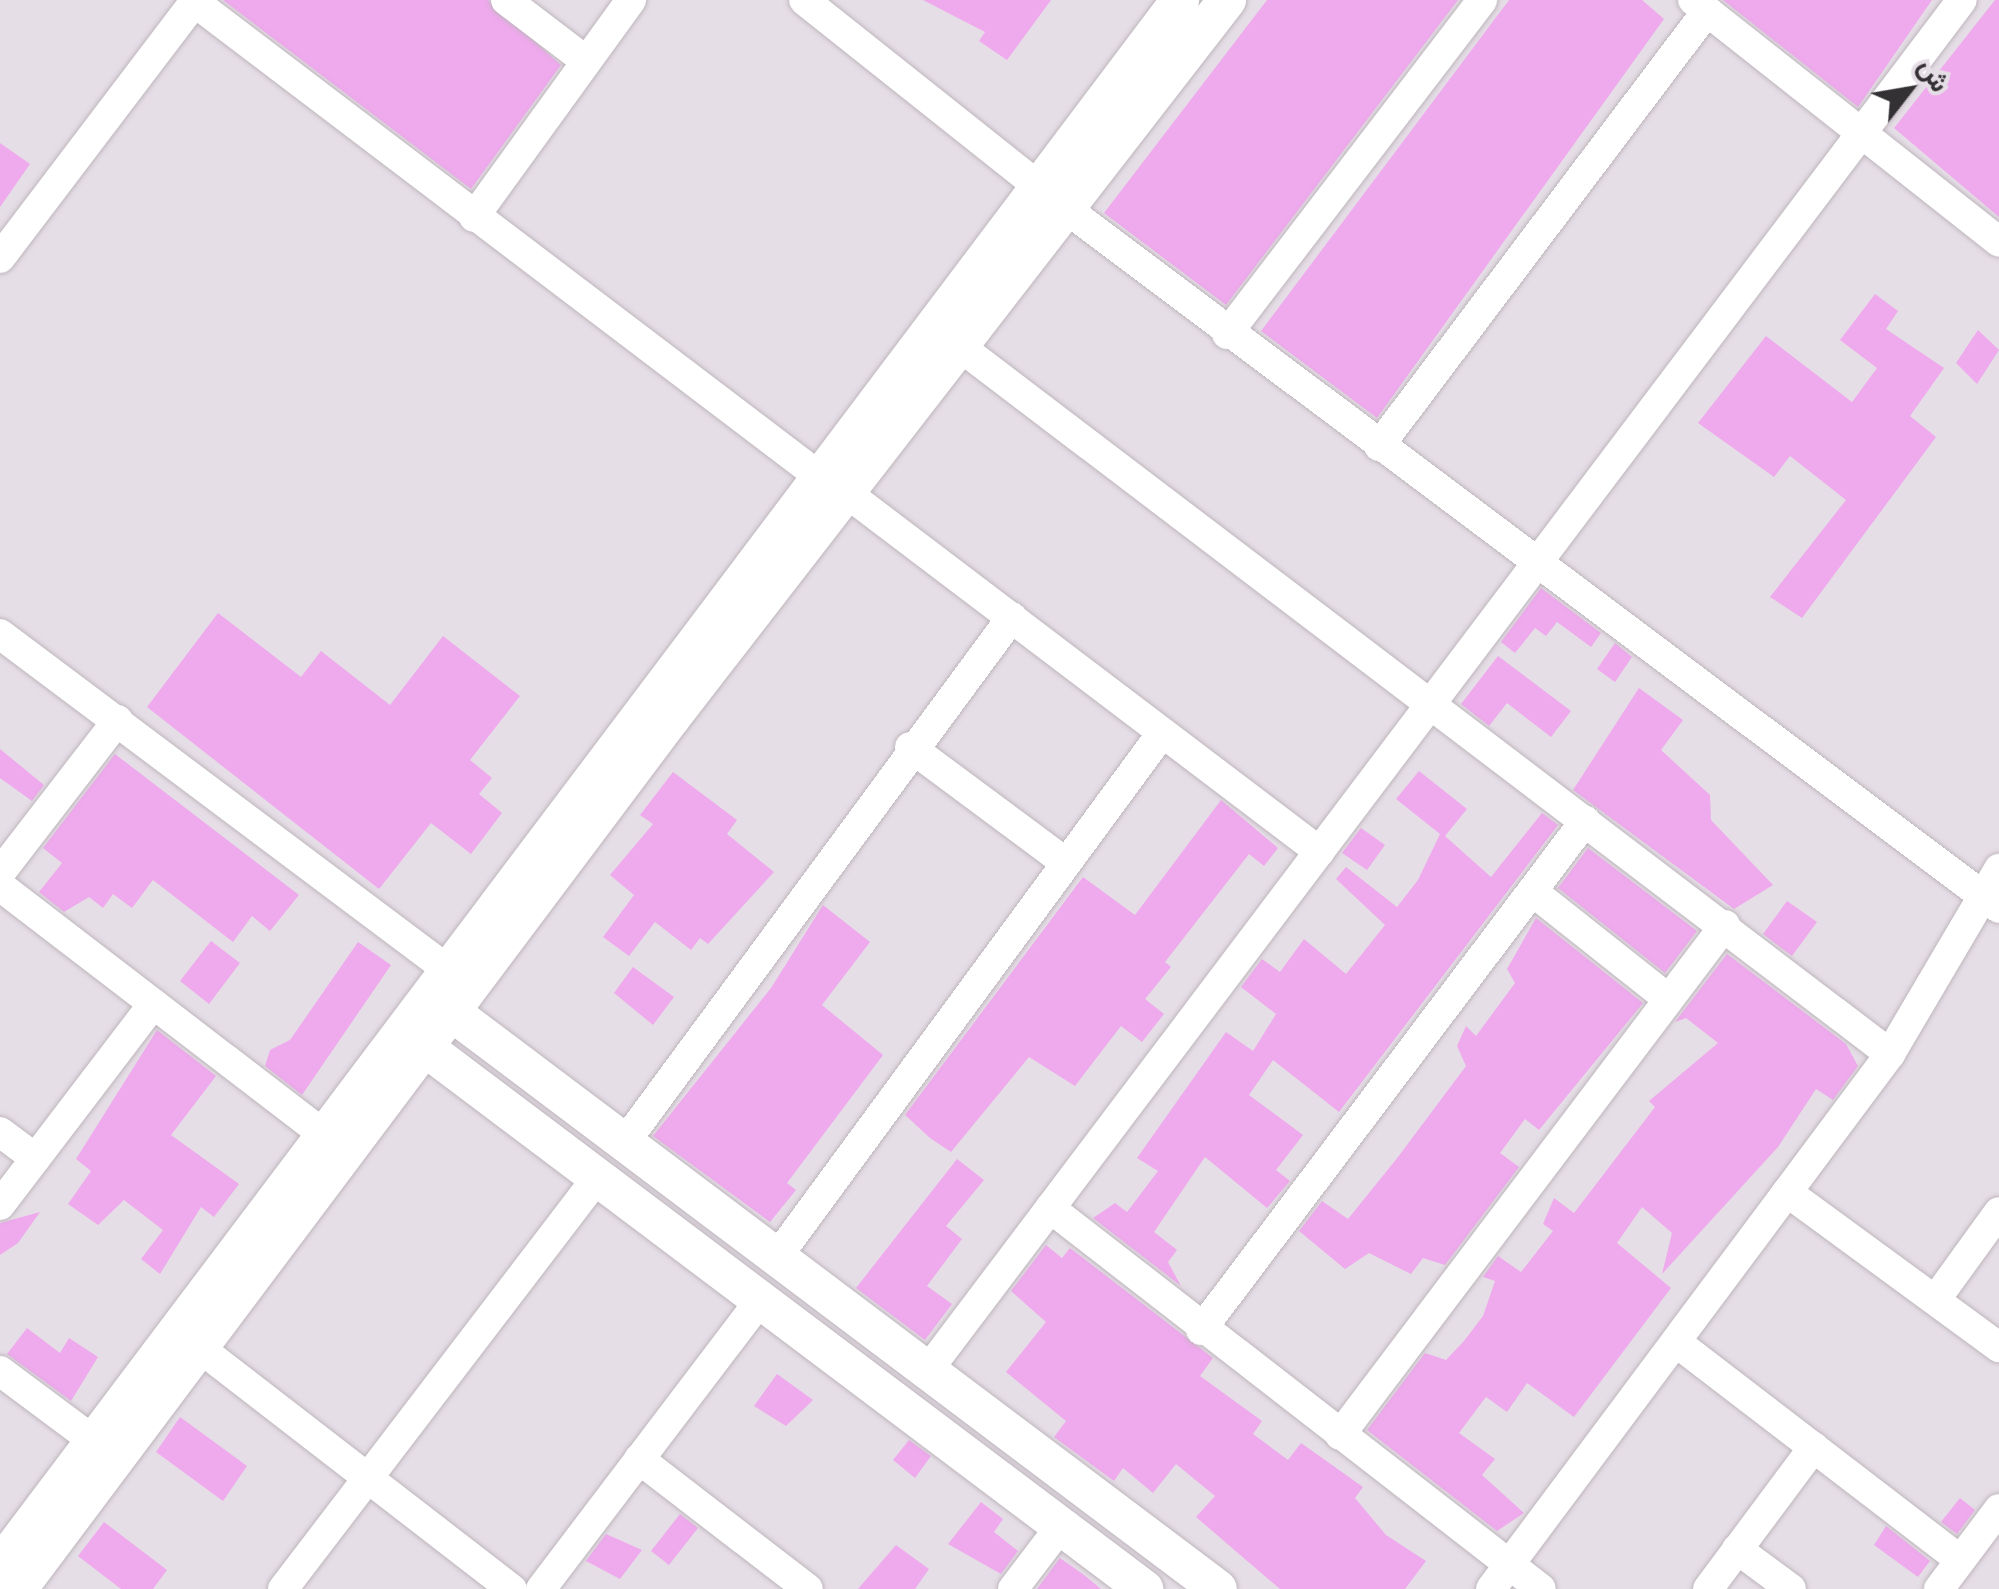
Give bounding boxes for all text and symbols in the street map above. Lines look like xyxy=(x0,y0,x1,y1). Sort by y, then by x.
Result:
north arrow xyxy=(1859,40,1959,140)
text: ش xyxy=(1911,51,1958,98)

